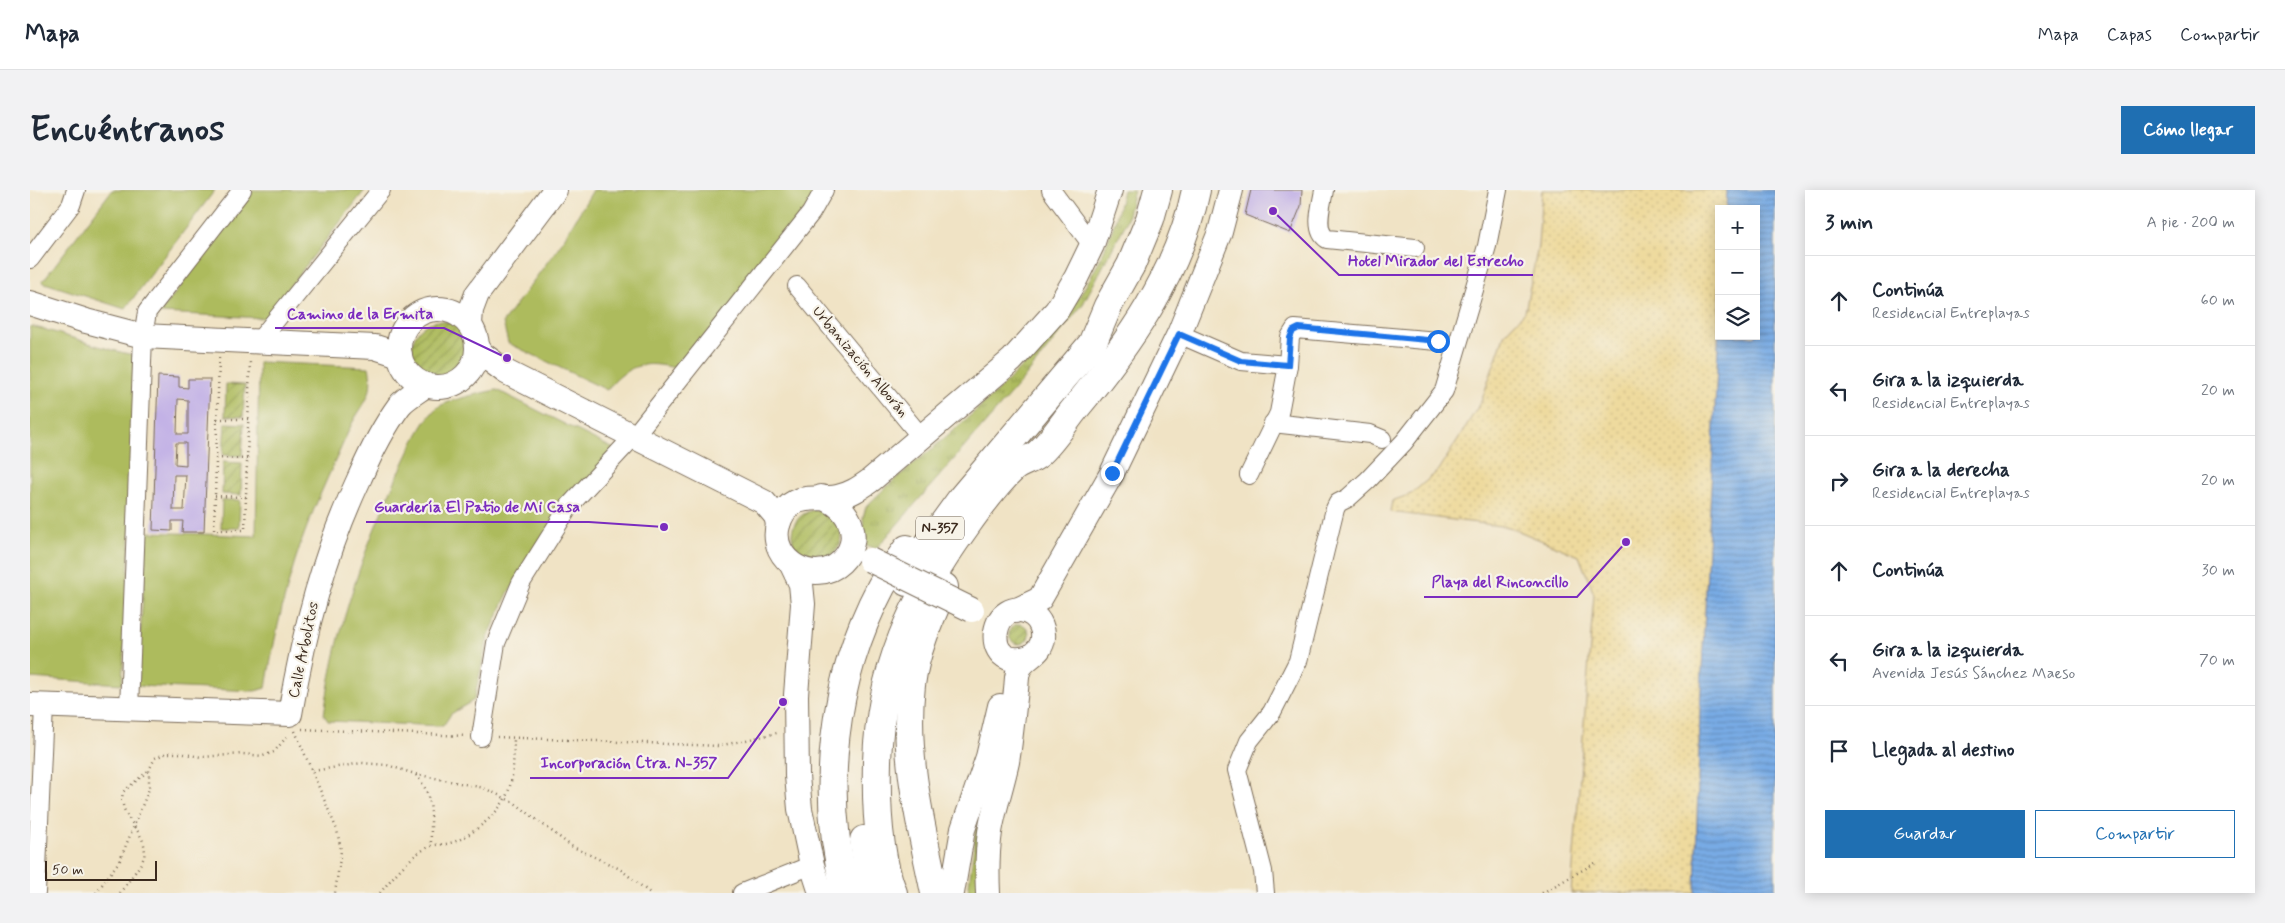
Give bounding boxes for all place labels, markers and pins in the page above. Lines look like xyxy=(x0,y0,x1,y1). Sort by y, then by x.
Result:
callout: Hotel Mirador del Estrecho xyxy=(1339,244,1533,275)
callout: Camino de la Ermita xyxy=(275,297,444,328)
callout: Guardería El Patio de Mi Casa xyxy=(366,491,589,522)
callout: Playa del Rinconcillo xyxy=(1424,566,1577,597)
callout: Incorporación Ctra. N-357 xyxy=(530,747,728,778)

